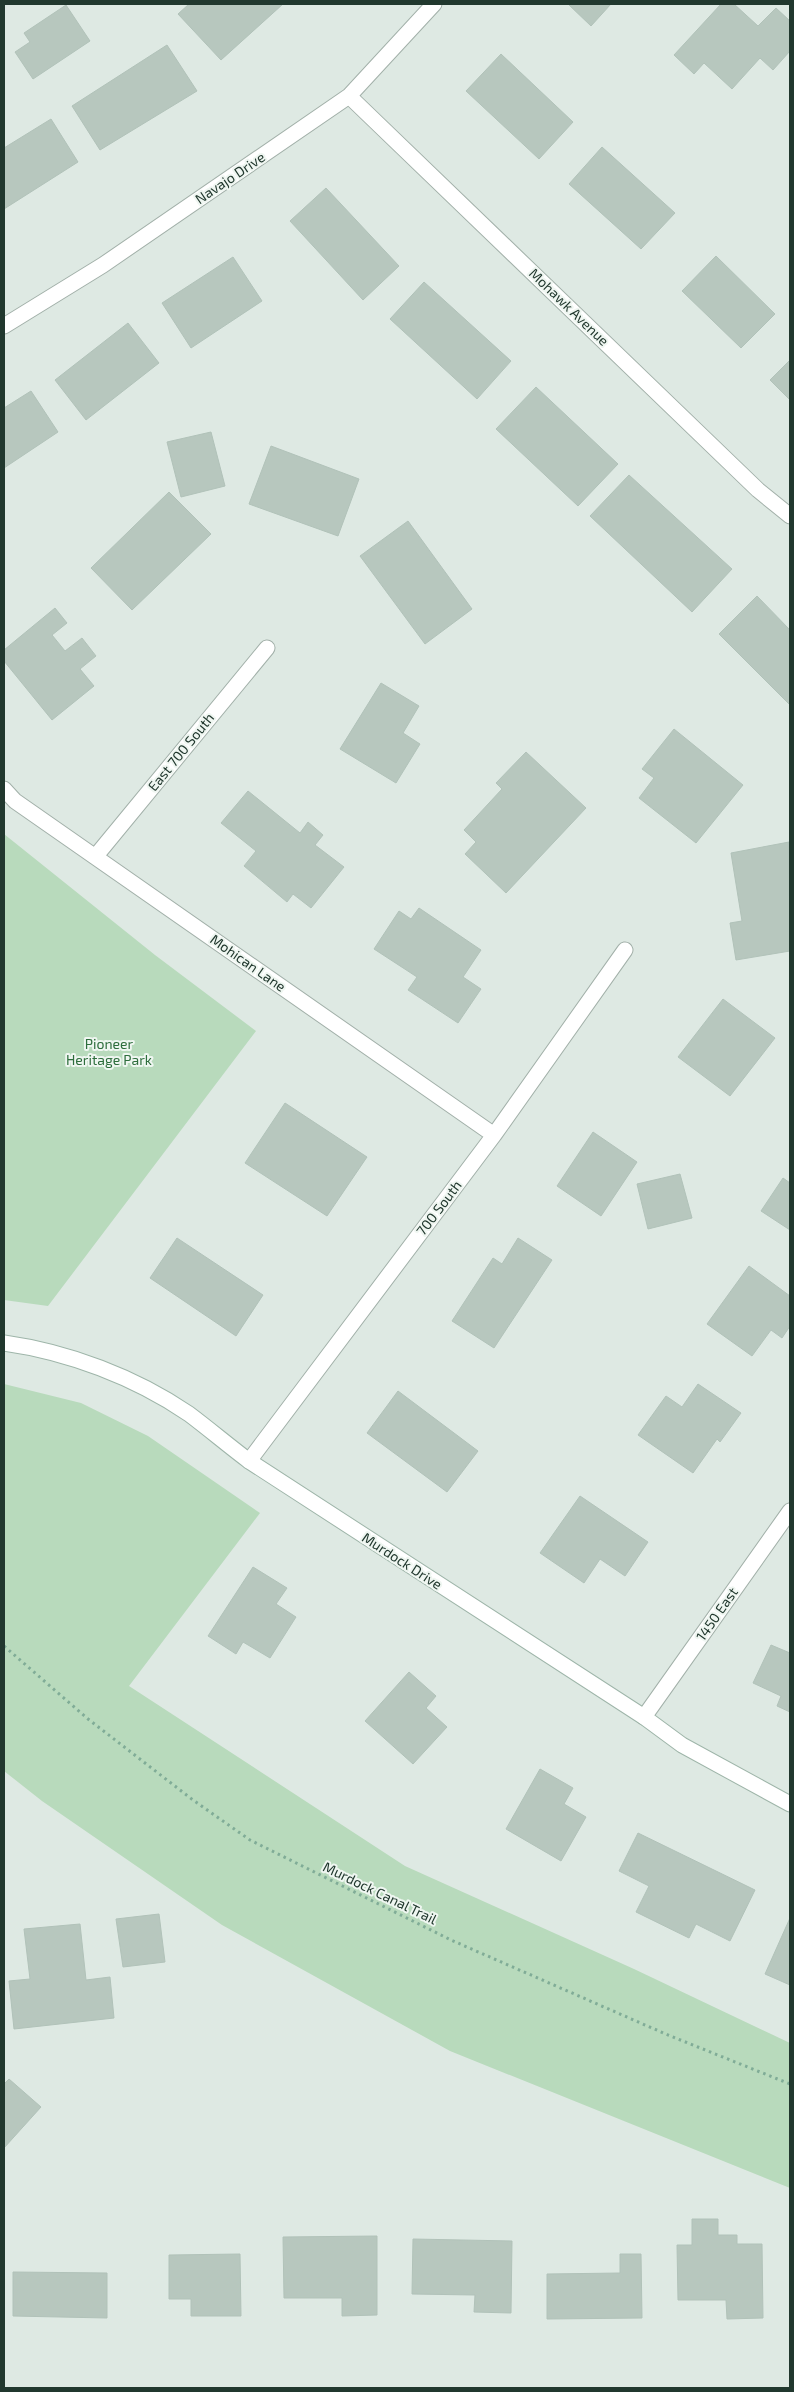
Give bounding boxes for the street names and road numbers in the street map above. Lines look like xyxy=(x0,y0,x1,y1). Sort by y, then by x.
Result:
street label: Navajo Drive xyxy=(192,148,268,207)
street label: Mohawk Avenue xyxy=(526,264,613,349)
street label: East 700 South xyxy=(144,709,217,794)
street label: Mohican Lane xyxy=(207,930,289,995)
street label: 700 South xyxy=(412,1177,465,1239)
street label: Murdock Drive xyxy=(359,1528,445,1593)
street label: 1450 East xyxy=(692,1584,741,1644)
street label: Murdock Canal Trail xyxy=(321,1858,441,1928)

